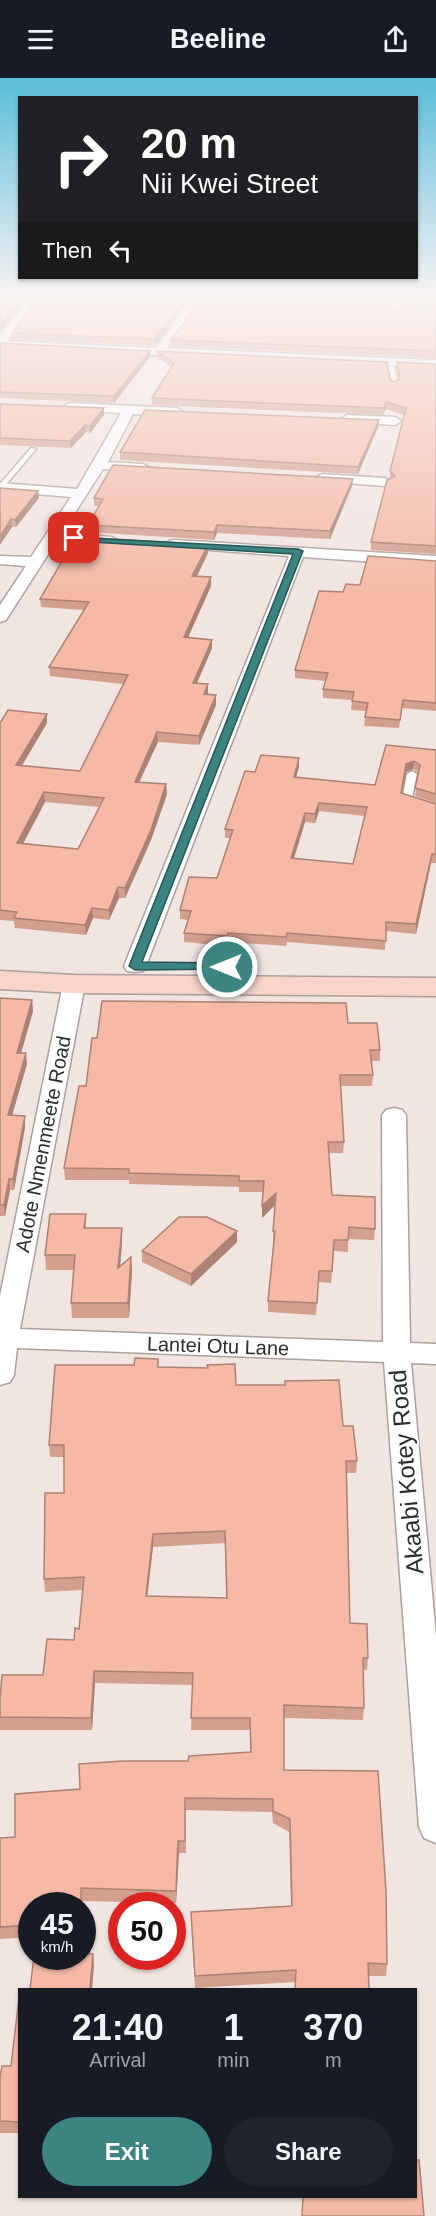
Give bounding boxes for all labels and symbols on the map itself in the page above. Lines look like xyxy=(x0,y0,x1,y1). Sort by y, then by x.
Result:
pin xyxy=(48,512,99,563)
position arrow xyxy=(195,935,259,999)
street label: Adote Nmenmeete Road xyxy=(11,1034,75,1254)
street label: Lantei Otu Lane xyxy=(146,1333,290,1359)
street label: Akaabi Kotey Road xyxy=(384,1368,428,1576)
speed limit sign: 50 xyxy=(108,1892,186,1970)

